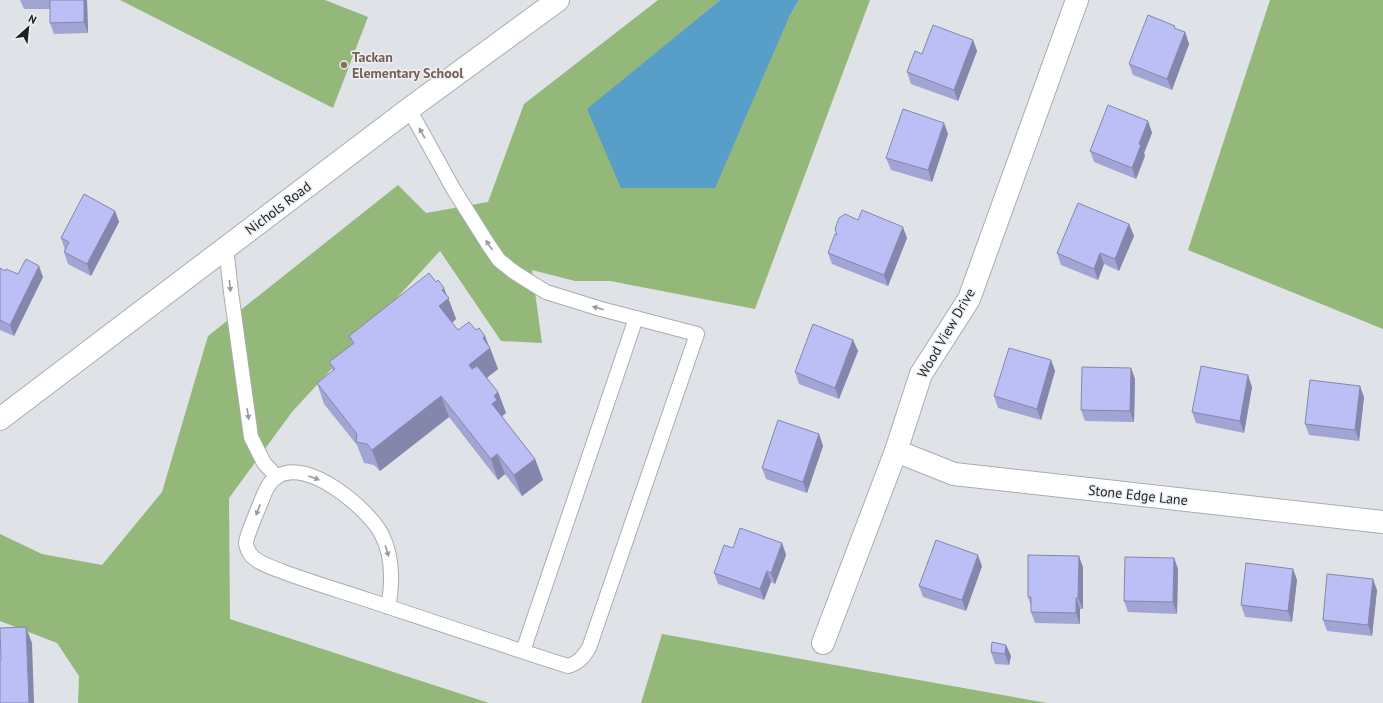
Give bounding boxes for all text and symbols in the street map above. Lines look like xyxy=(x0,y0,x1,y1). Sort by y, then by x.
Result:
north arrow xyxy=(8,8,48,48)
text: N xyxy=(26,11,39,27)
place label: Tackan Elementary School xyxy=(352,48,464,82)
marker: Tackan Elementary School xyxy=(339,60,349,70)
one-way arrow xyxy=(419,127,426,139)
street label: Nichols Road xyxy=(241,177,315,239)
one-way arrow xyxy=(485,239,493,250)
one-way arrow xyxy=(227,280,233,292)
street label: Wood View Drive xyxy=(913,285,979,381)
one-way arrow xyxy=(592,305,604,311)
one-way arrow xyxy=(245,408,251,420)
one-way arrow xyxy=(309,475,321,481)
street label: Stone Edge Lane xyxy=(1087,481,1189,509)
one-way arrow xyxy=(254,504,260,516)
one-way arrow xyxy=(384,545,390,557)

